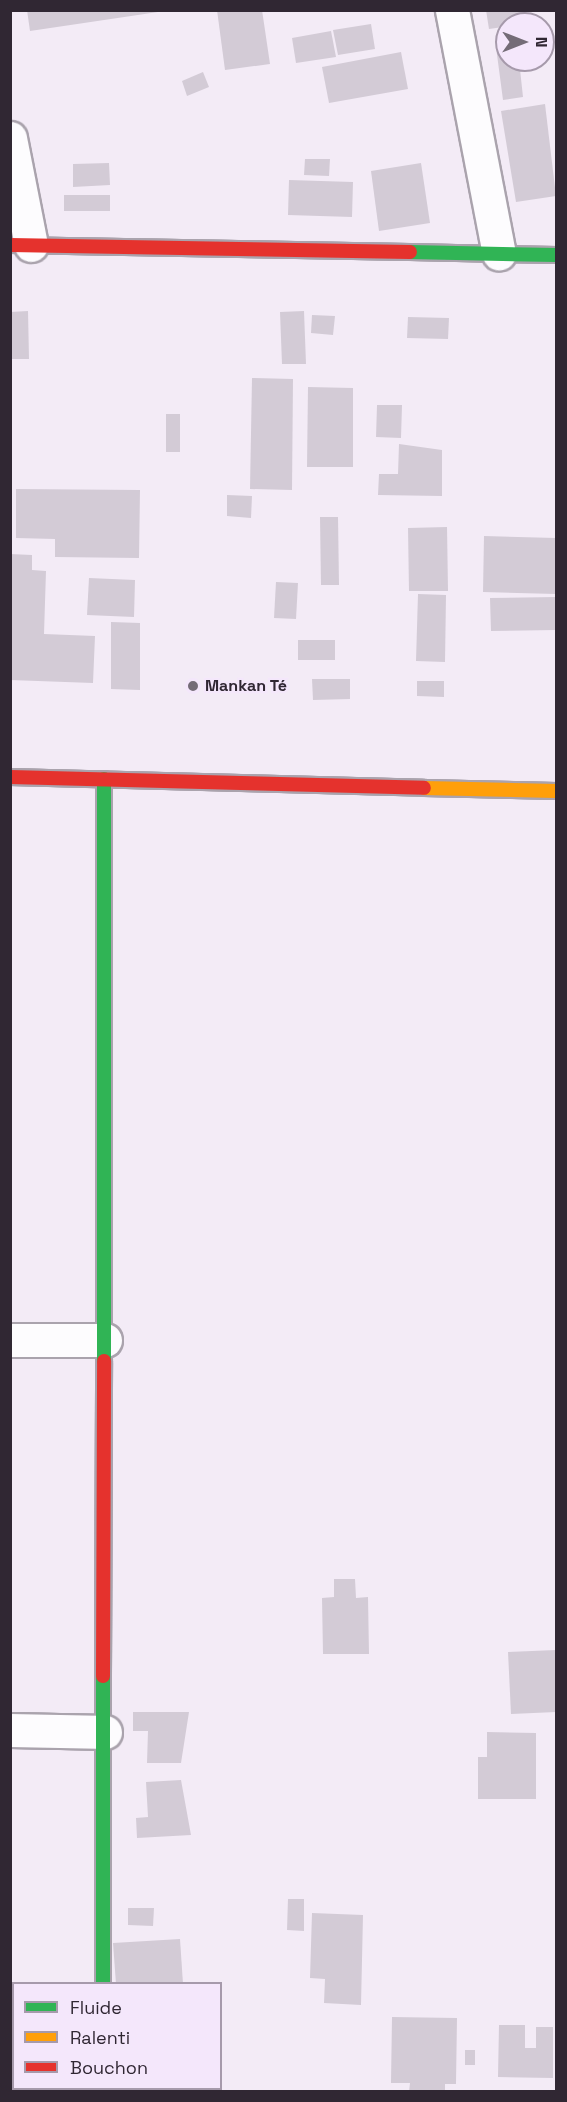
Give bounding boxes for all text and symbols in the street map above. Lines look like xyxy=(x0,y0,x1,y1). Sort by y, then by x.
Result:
north arrow xyxy=(495,12,555,72)
text: N xyxy=(531,37,552,47)
place label: Mankan Té xyxy=(205,676,287,696)
marker: Mankan Té xyxy=(186,679,200,693)
legend xyxy=(12,1982,222,2090)
text: Fluide xyxy=(70,1996,122,2019)
text: Ralenti xyxy=(70,2026,130,2049)
text: Bouchon xyxy=(70,2056,148,2079)

